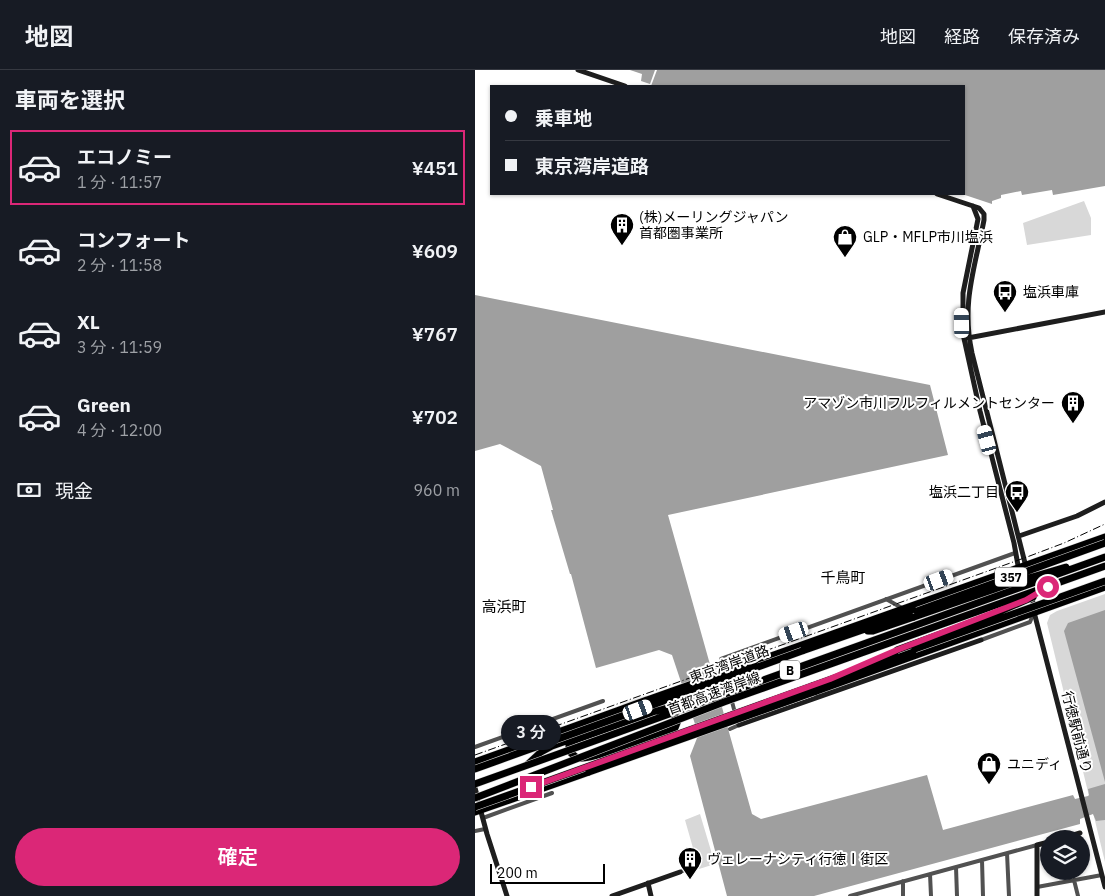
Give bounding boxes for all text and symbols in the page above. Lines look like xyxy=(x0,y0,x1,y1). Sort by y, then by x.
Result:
text: 地図 xyxy=(25,20,73,52)
text: 地図 xyxy=(880,25,916,48)
text: 経路 xyxy=(944,25,980,48)
text: 保存済み xyxy=(1008,25,1080,48)
text: 車両を選択 xyxy=(15,85,125,114)
text: 乗車地 xyxy=(535,106,592,130)
icon: car xyxy=(17,145,62,190)
text: エコノミー xyxy=(77,145,172,169)
text: 東京湾岸道路 xyxy=(535,154,649,178)
text: ¥451 xyxy=(412,156,458,180)
text: 1 分 · 11:57 xyxy=(77,172,162,192)
place label: (株)メーリングジャパン 首都圏事業所 xyxy=(639,208,788,242)
building icon: (株)メーリングジャパン 首都圏事業所 xyxy=(609,212,635,246)
shop icon: GLP・MFLP市川塩浜 xyxy=(832,224,858,258)
icon: car xyxy=(17,228,62,273)
text: コンフォート xyxy=(77,228,190,252)
place label: GLP・MFLP市川塩浜 xyxy=(863,228,993,246)
text: ¥609 xyxy=(412,239,458,263)
text: 2 分 · 11:58 xyxy=(77,255,162,275)
bus stop icon: 塩浜車庫 xyxy=(992,279,1018,313)
place label: 塩浜車庫 xyxy=(1023,283,1079,301)
car xyxy=(954,308,969,338)
text: XL xyxy=(77,310,100,334)
icon: car xyxy=(17,311,62,356)
text: ¥767 xyxy=(412,322,458,346)
text: 3 分 · 11:59 xyxy=(77,337,162,357)
building icon: アマゾン市川フルフィルメントセンター xyxy=(1060,390,1086,424)
text: Green xyxy=(77,393,131,417)
icon: car xyxy=(17,394,62,439)
place label: アマゾン市川フルフィルメントセンター xyxy=(803,394,1055,412)
text: ¥702 xyxy=(412,405,458,429)
text: 4 分 · 12:00 xyxy=(77,420,162,440)
car xyxy=(975,424,998,456)
icon: cash xyxy=(15,476,43,504)
text: 現金 xyxy=(55,479,93,503)
bus stop icon: 塩浜二丁目 xyxy=(1004,479,1030,513)
text: 960 m xyxy=(413,480,460,500)
place label: 塩浜二丁目 xyxy=(929,483,999,501)
district label: 千鳥町 xyxy=(820,568,866,587)
car xyxy=(922,568,955,592)
road number: 357 xyxy=(995,568,1027,586)
route start xyxy=(1037,576,1059,598)
district label: 高浜町 xyxy=(481,597,527,616)
car xyxy=(777,620,810,644)
street label: 東京湾岸道路 xyxy=(686,641,772,687)
road number: B xyxy=(780,660,800,680)
street label: 首都高速湾岸線 xyxy=(665,668,763,718)
street label: 行徳駅前通り xyxy=(1058,689,1096,775)
car xyxy=(621,698,654,722)
callout: 3 分 xyxy=(501,714,561,750)
text: 3 分 xyxy=(516,722,546,742)
shop icon: ユニディ xyxy=(976,751,1002,785)
place label: ユニディ xyxy=(1007,755,1062,773)
route end xyxy=(520,776,542,798)
button: 確定 xyxy=(15,828,460,886)
map controls xyxy=(1040,830,1090,880)
button: layers xyxy=(1040,830,1090,880)
building icon: ヴェレーナシティ行徳Ⅰ街区 xyxy=(677,846,703,880)
place label: ヴェレーナシティ行徳Ⅰ街区 xyxy=(707,850,888,868)
scale bar xyxy=(490,861,605,884)
text: 200 m xyxy=(497,864,538,882)

